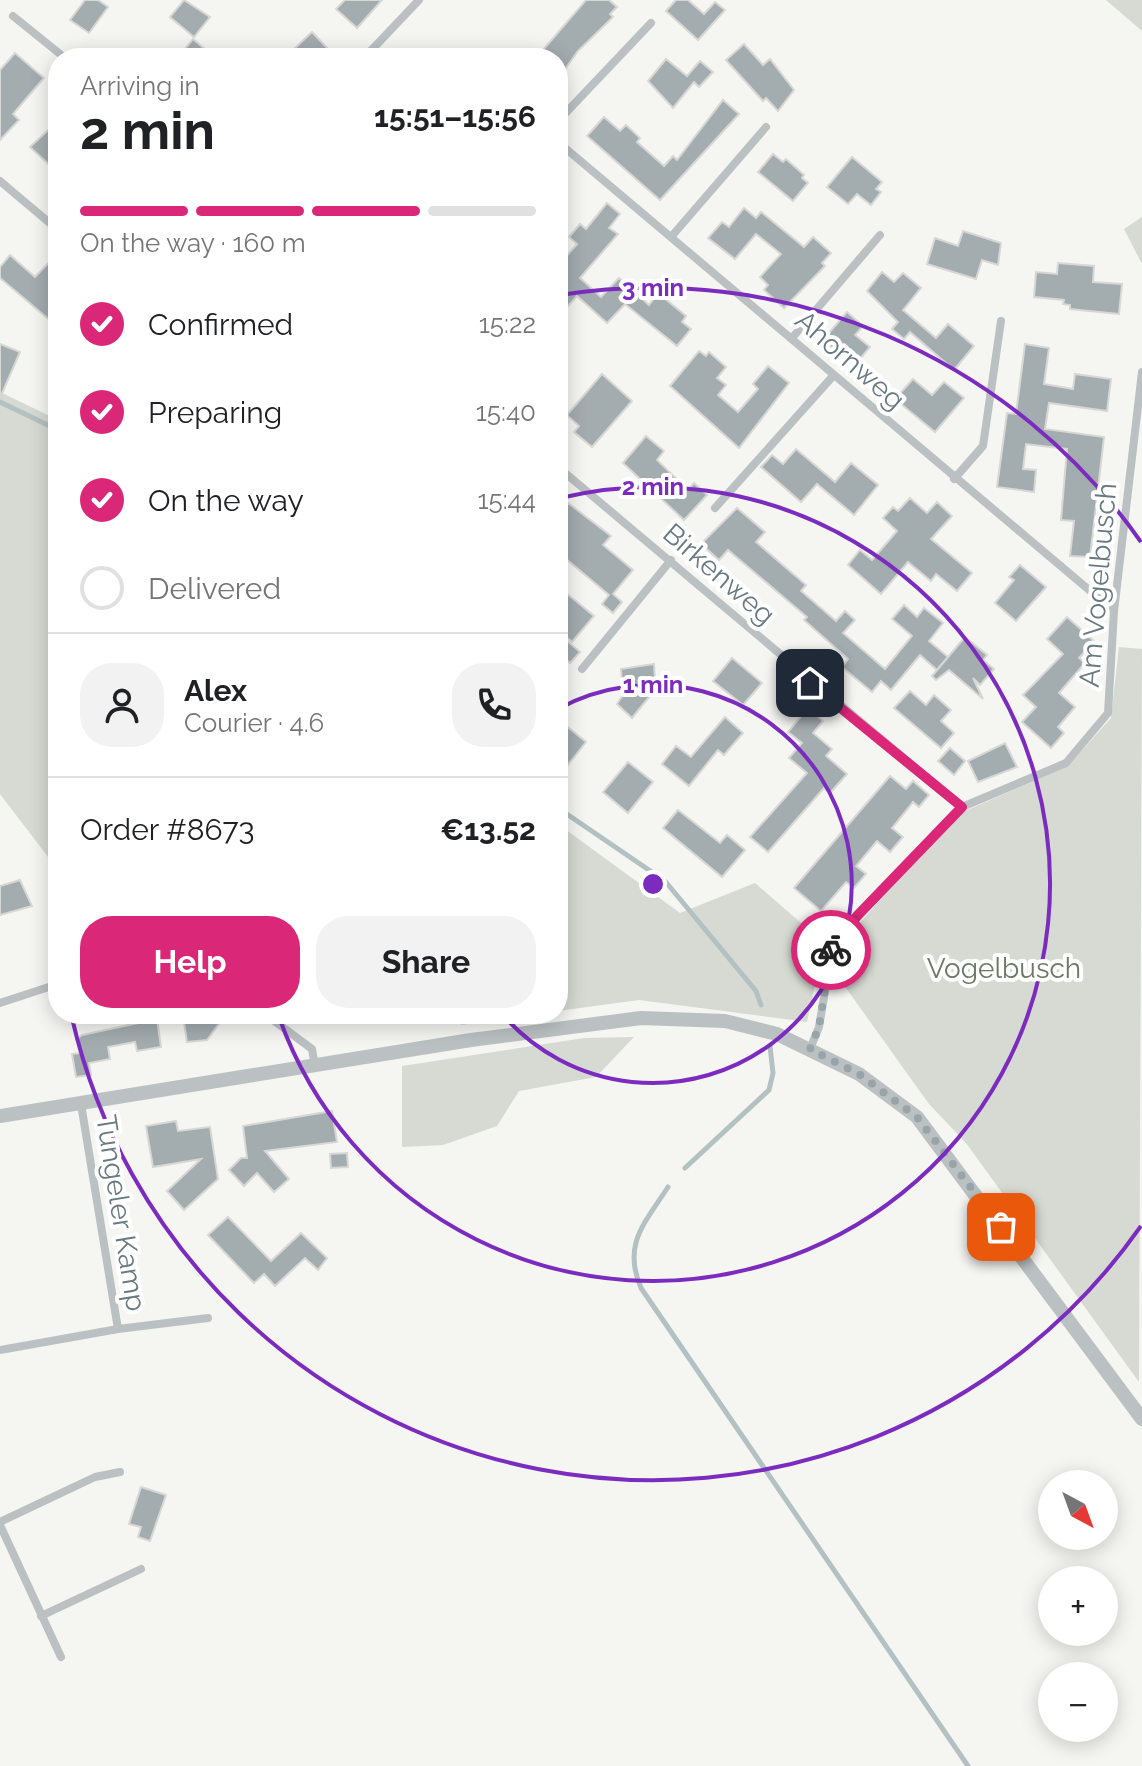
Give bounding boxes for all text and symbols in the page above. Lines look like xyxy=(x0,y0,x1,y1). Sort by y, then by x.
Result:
text: Arriving in xyxy=(80,71,200,101)
text: 15:51–15:56 xyxy=(374,99,536,134)
text: 2 min xyxy=(80,100,215,161)
text: On the way · 160 m xyxy=(80,228,306,258)
text: 3 min xyxy=(622,273,684,302)
icon: check xyxy=(80,302,124,346)
street label: Ahornweg xyxy=(789,304,911,416)
text: Confirmed xyxy=(148,307,293,342)
text: 15:22 xyxy=(479,309,536,339)
icon: check xyxy=(80,390,124,434)
text: Preparing xyxy=(148,395,282,430)
text: 15:40 xyxy=(476,397,536,427)
text: 2 min xyxy=(622,472,684,501)
icon: check xyxy=(80,478,124,522)
street label: Am Vogelbusch xyxy=(1073,481,1123,689)
text: On the way xyxy=(148,483,304,518)
text: 15:44 xyxy=(477,485,536,515)
street label: Birkenweg xyxy=(656,517,782,631)
text: Delivered xyxy=(148,571,281,606)
pin xyxy=(776,649,844,717)
icon: home xyxy=(788,661,832,705)
button: person xyxy=(80,663,164,747)
button: phone xyxy=(452,663,536,747)
text: 1 min xyxy=(623,670,683,699)
text: Alex xyxy=(184,673,247,708)
text: Courier · 4.6 xyxy=(184,708,324,738)
text: Order #8673 xyxy=(80,812,255,847)
text: €13.52 xyxy=(440,812,536,847)
centre of rings xyxy=(639,870,667,898)
courier xyxy=(791,910,871,990)
button: Help xyxy=(80,916,300,1008)
button: Share xyxy=(316,916,536,1008)
icon: bike xyxy=(809,928,853,972)
park label: Vogelbusch xyxy=(927,952,1081,985)
street label: Tungeler Kamp xyxy=(89,1113,153,1313)
pin xyxy=(967,1193,1035,1261)
icon: bag xyxy=(979,1205,1023,1249)
north arrow xyxy=(1038,1470,1118,1550)
map controls xyxy=(1038,1470,1118,1742)
button: + xyxy=(1038,1566,1118,1646)
button: − xyxy=(1038,1662,1118,1742)

